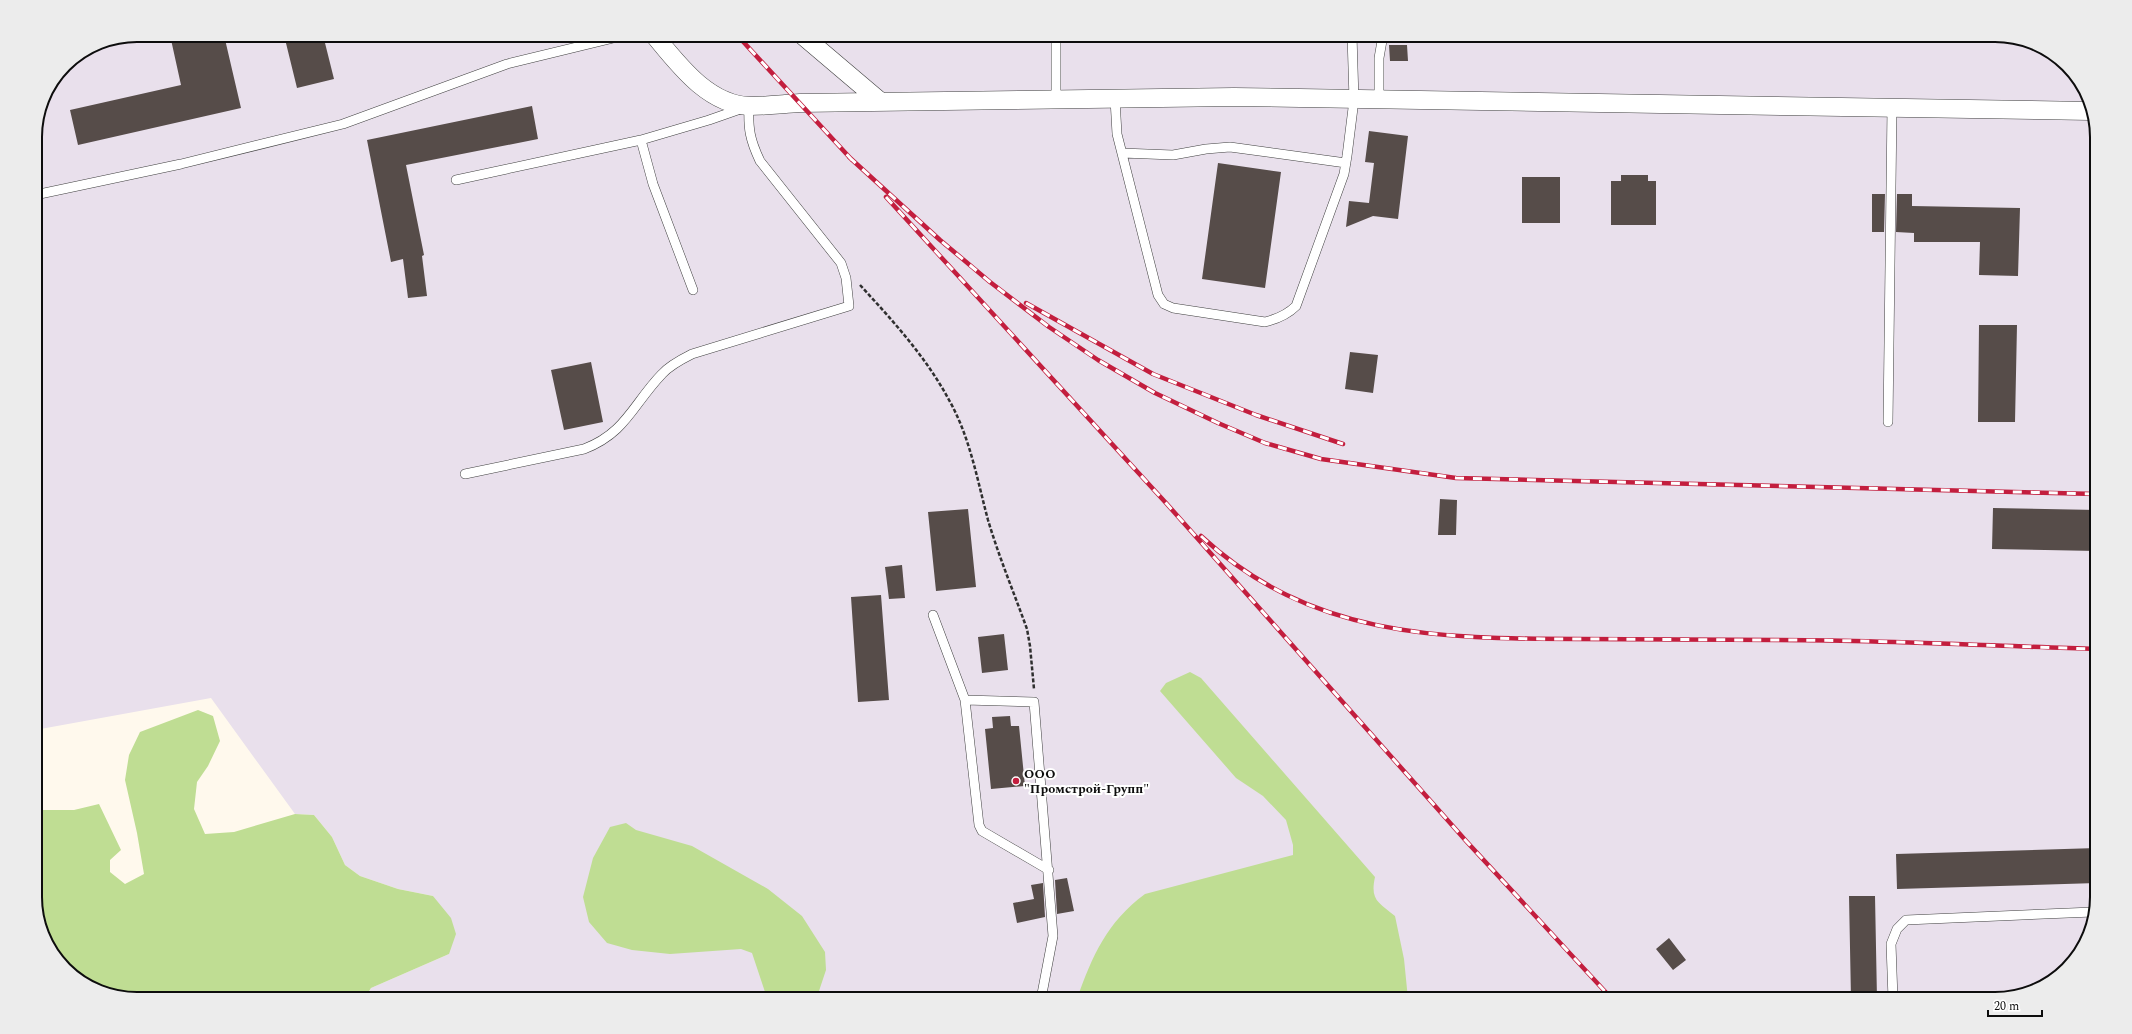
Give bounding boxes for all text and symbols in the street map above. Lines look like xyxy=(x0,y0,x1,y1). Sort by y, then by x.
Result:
place label: ООО "Промстрой-Групп" xyxy=(1024,764,1149,799)
marker: ООО "Промстрой-Групп" xyxy=(1011,776,1021,786)
scale bar xyxy=(1988,992,2042,1018)
text: 20 m xyxy=(1994,997,2019,1016)

